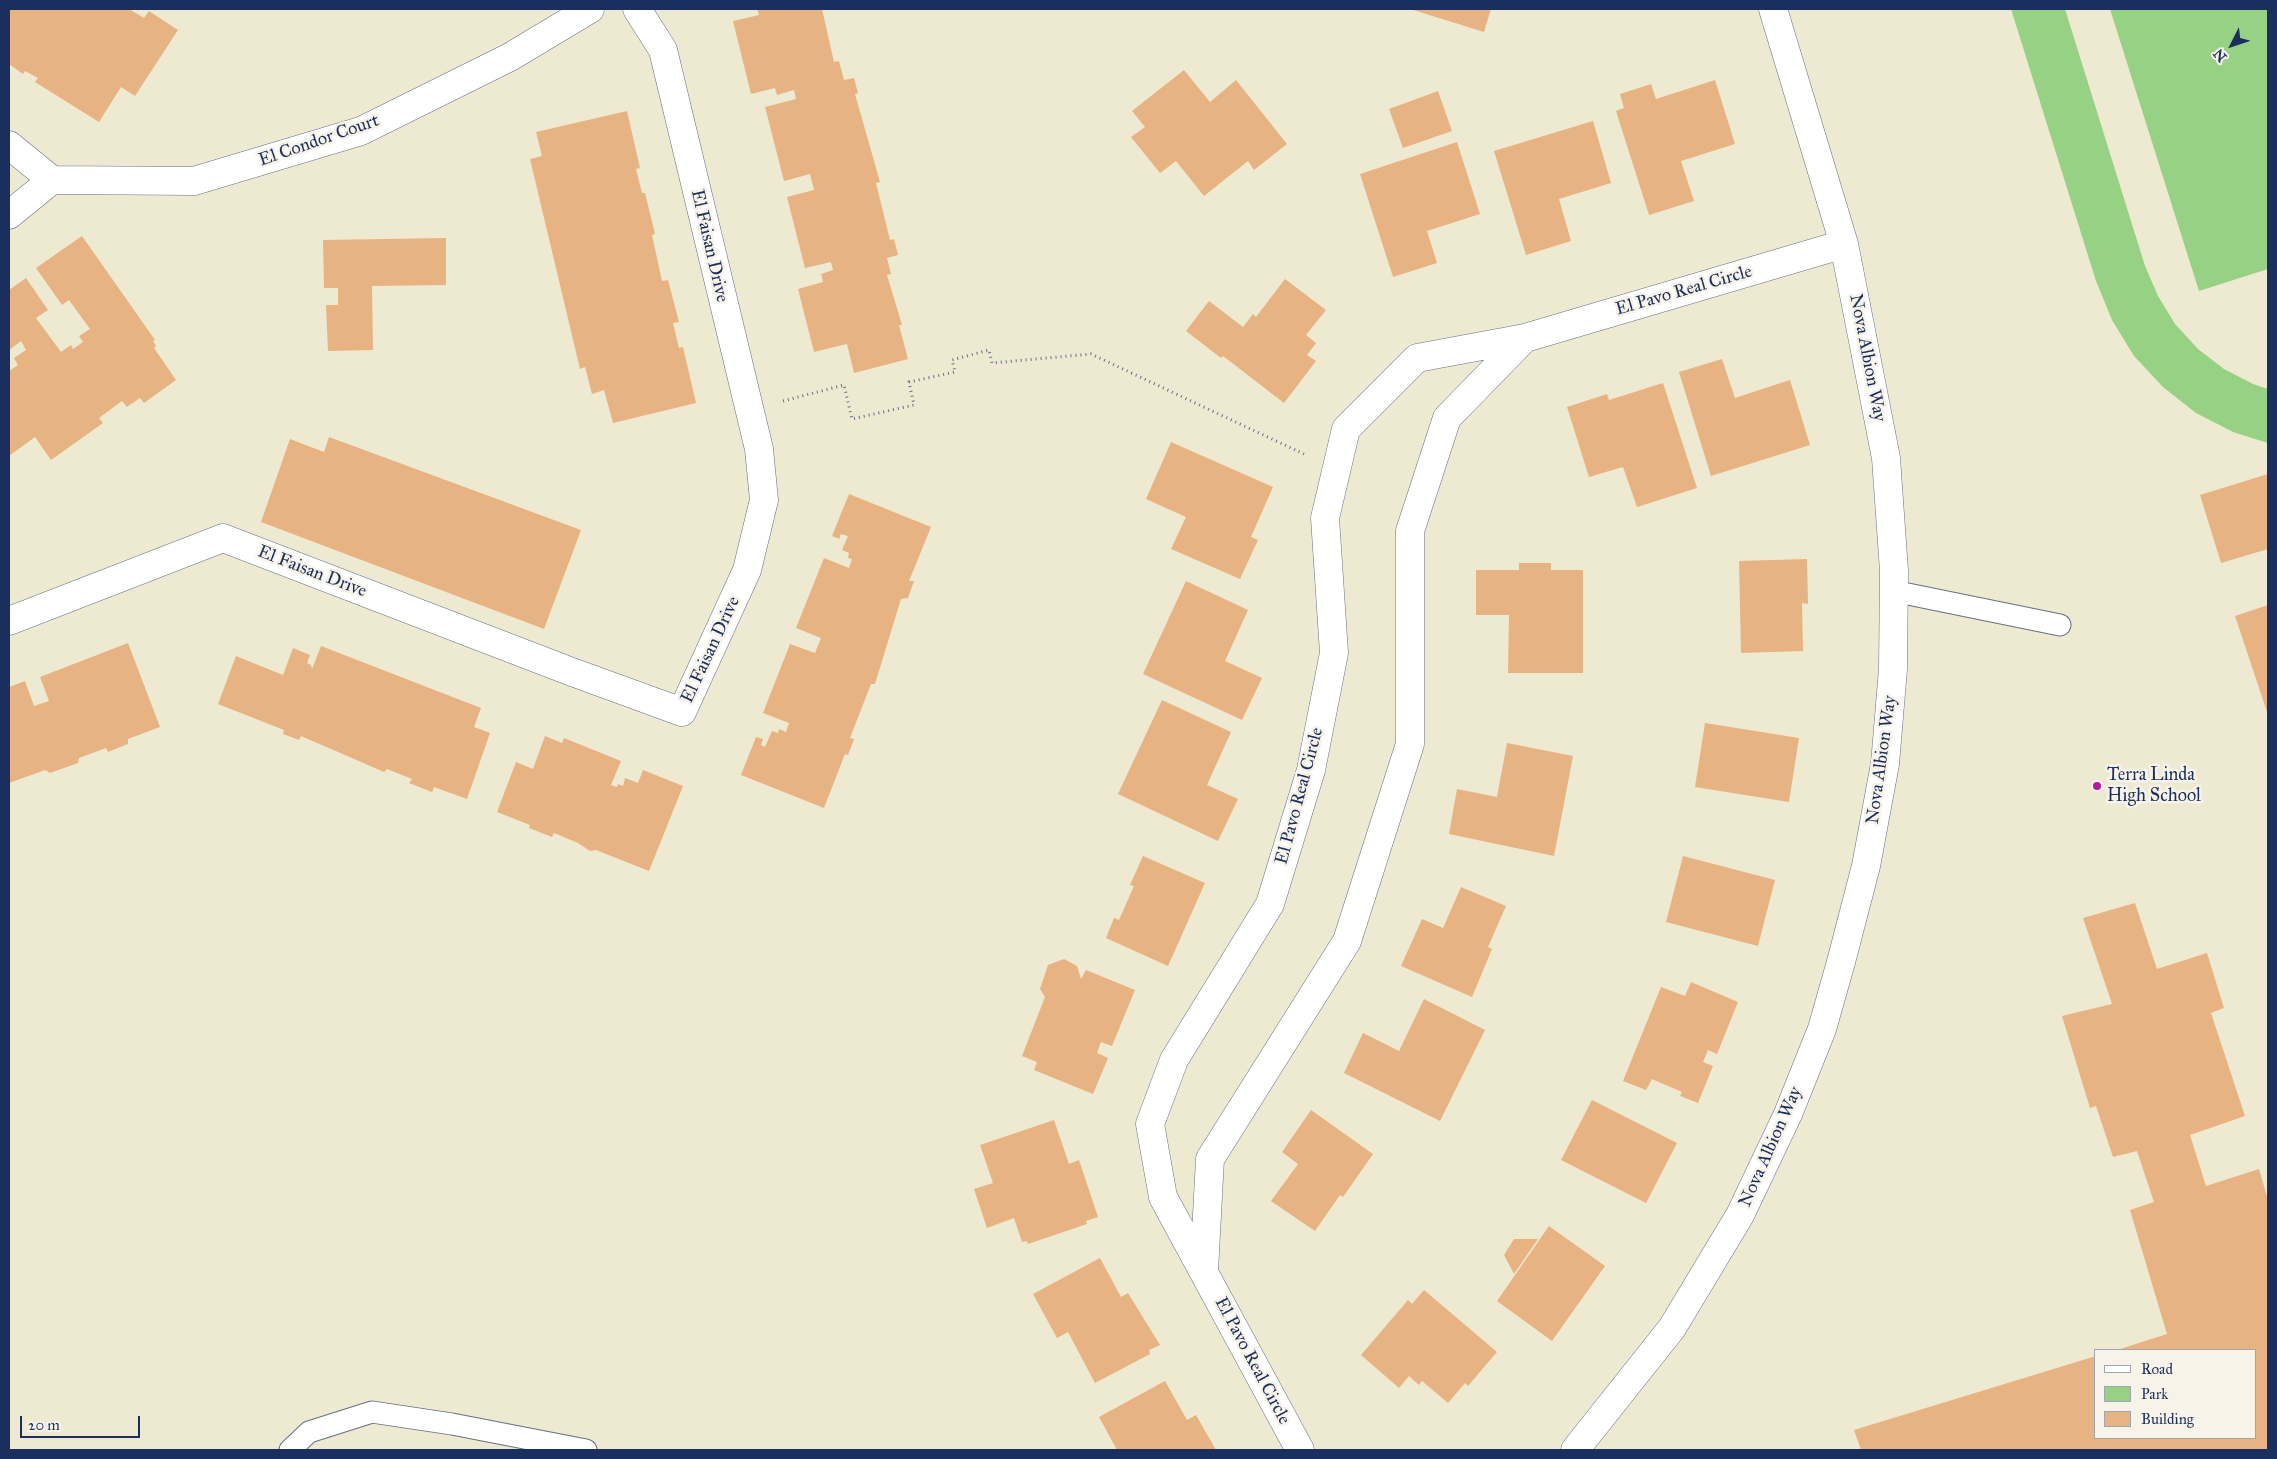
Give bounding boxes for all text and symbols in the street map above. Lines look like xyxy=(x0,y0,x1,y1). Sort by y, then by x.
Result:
north arrow xyxy=(2207,20,2257,70)
text: N xyxy=(2210,45,2231,65)
street label: El Condor Court xyxy=(256,110,382,172)
street label: El Faisan Drive xyxy=(686,188,732,304)
street label: El Pavo Real Circle xyxy=(1613,261,1755,321)
street label: Nova Albion Way xyxy=(1844,292,1890,424)
street label: El Faisan Drive xyxy=(254,541,370,603)
street label: El Faisan Drive xyxy=(677,593,745,707)
street label: Nova Albion Way xyxy=(1862,694,1902,826)
street label: El Pavo Real Circle xyxy=(1271,725,1329,867)
place label: Terra Linda High School xyxy=(2107,765,2201,808)
marker: Terra Linda High School xyxy=(2091,780,2103,792)
street label: Nova Albion Way xyxy=(1735,1083,1807,1211)
street label: El Pavo Real Circle xyxy=(1209,1294,1295,1428)
legend xyxy=(2094,1349,2257,1439)
text: Road xyxy=(2141,1360,2173,1378)
text: Park xyxy=(2141,1385,2168,1403)
scale bar xyxy=(22,1406,142,1438)
text: Building xyxy=(2141,1410,2194,1428)
text: 20 m xyxy=(28,1416,60,1434)

